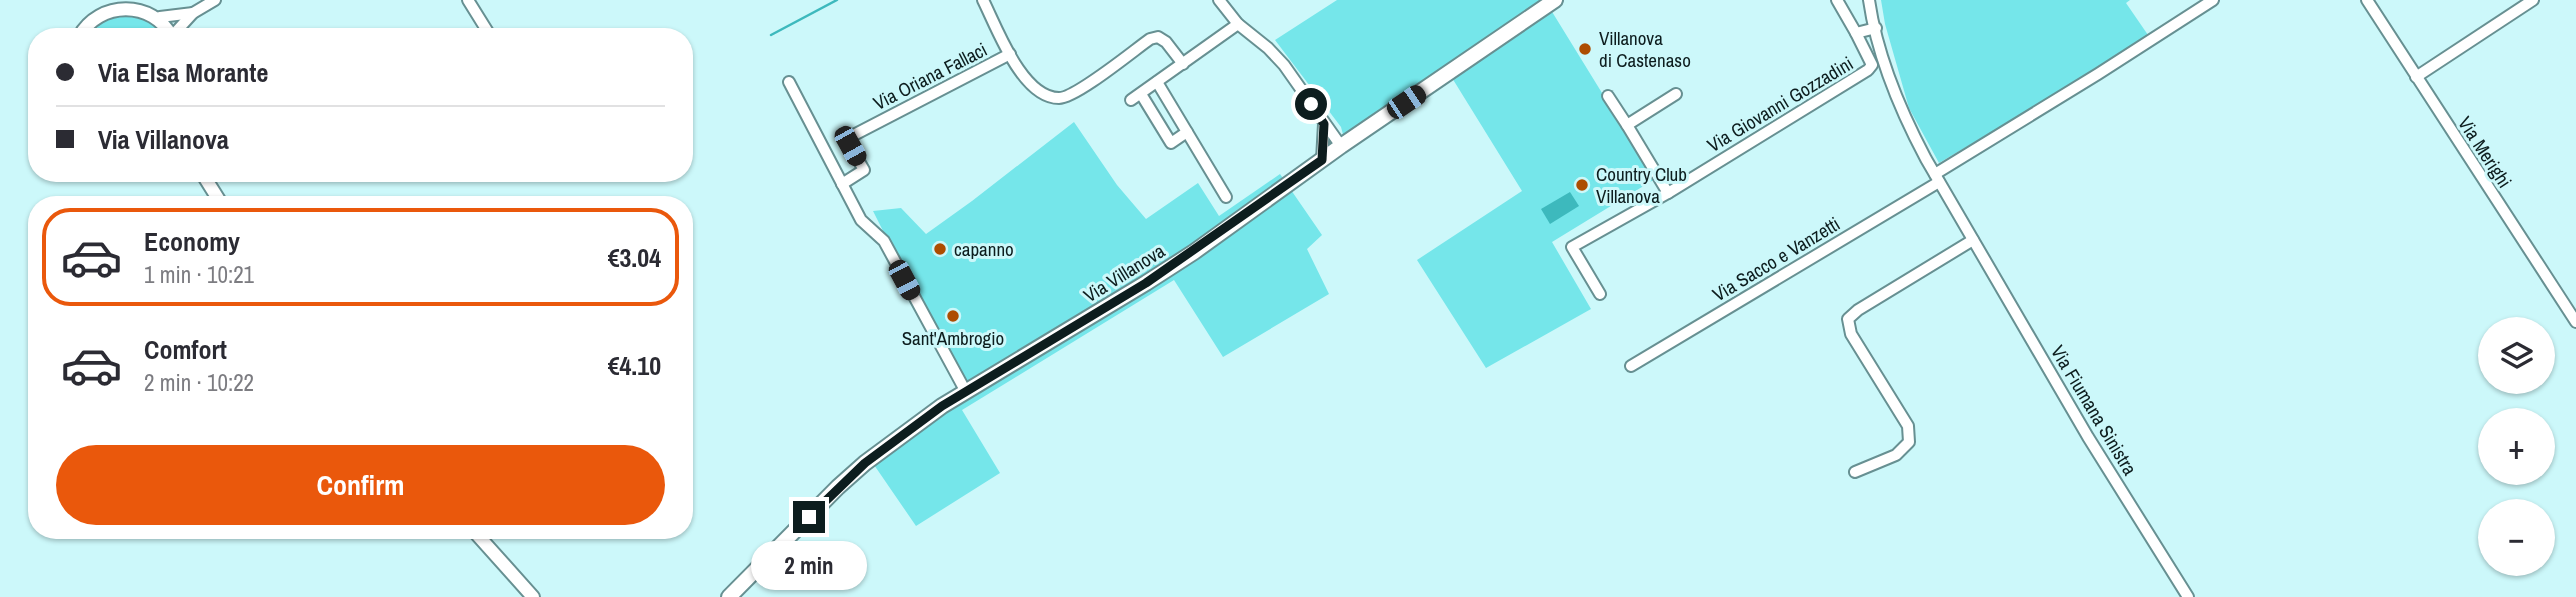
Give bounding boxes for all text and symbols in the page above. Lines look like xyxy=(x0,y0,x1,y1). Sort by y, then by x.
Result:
place label: Villanova di Castenaso xyxy=(1599,25,1691,73)
street label: Via Oriana Fallaci xyxy=(869,36,991,116)
marker: Villanova di Castenaso xyxy=(1577,41,1593,57)
street label: Via Giovanni Gozzadini xyxy=(1702,50,1858,158)
text: Via Elsa Morante xyxy=(98,55,268,90)
car xyxy=(1383,82,1430,122)
route start xyxy=(1295,88,1327,120)
street label: Via Merighi xyxy=(2452,111,2518,193)
text: Via Villanova xyxy=(98,122,229,157)
car xyxy=(831,123,870,169)
place label: Country Club Villanova xyxy=(1596,161,1687,209)
marker: Country Club Villanova xyxy=(1574,177,1590,193)
street label: Via Sacco e Vanzetti xyxy=(1708,211,1844,307)
text: Economy xyxy=(144,224,240,259)
icon: car xyxy=(60,226,123,289)
place label: capanno xyxy=(954,236,1014,262)
street label: Via Villanova xyxy=(1078,238,1170,308)
text: €3.04 xyxy=(608,240,661,275)
marker: capanno xyxy=(932,241,948,257)
car xyxy=(885,257,924,303)
text: 1 min · 10:21 xyxy=(144,259,254,290)
marker: Sant'Ambrogio xyxy=(945,308,961,324)
map controls xyxy=(2478,317,2555,576)
button: layers xyxy=(2478,317,2555,394)
place label: Sant'Ambrogio xyxy=(902,325,1004,351)
text: Comfort xyxy=(144,332,227,367)
icon: car xyxy=(60,334,123,397)
street label: Via Fiumana Sinistra xyxy=(2045,340,2143,480)
text: €4.10 xyxy=(608,348,661,383)
text: 2 min · 10:22 xyxy=(144,367,254,398)
button: + xyxy=(2478,408,2555,485)
button: Confirm xyxy=(56,445,665,525)
button: − xyxy=(2478,499,2555,576)
route end xyxy=(793,501,825,533)
callout: 2 min xyxy=(751,542,867,590)
text: 2 min xyxy=(784,550,834,581)

